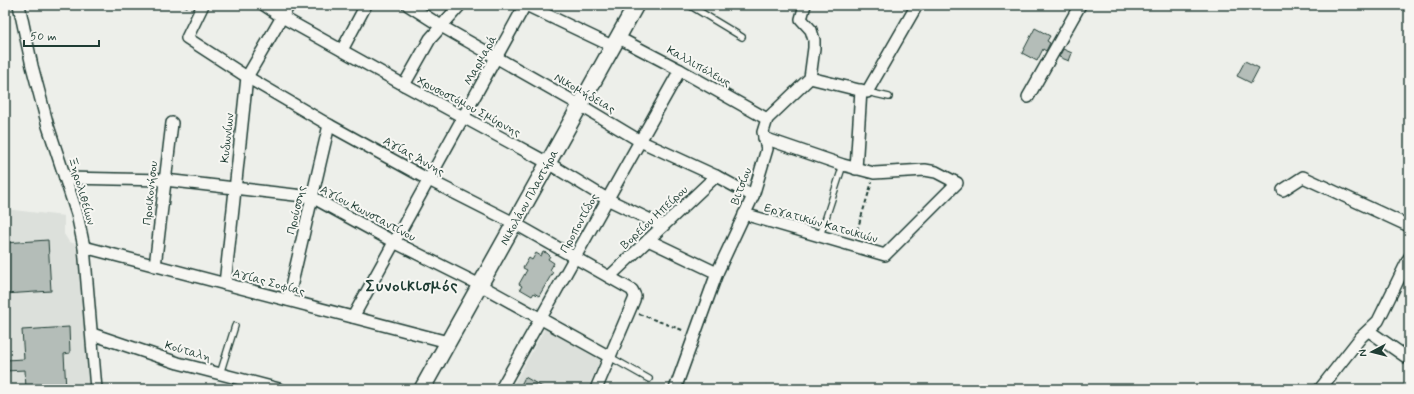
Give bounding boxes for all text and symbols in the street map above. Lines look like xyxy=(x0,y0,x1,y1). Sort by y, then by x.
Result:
scale bar xyxy=(24,22,99,48)
text: 50 m xyxy=(30,29,57,45)
street label: Μαρμαρά xyxy=(461,32,501,88)
street label: Καλλιπόλεως xyxy=(664,43,734,91)
street label: Νικομήδειας xyxy=(551,70,618,118)
street label: Χρυσοστόμου Σμύρνης xyxy=(414,73,523,141)
street label: Κυδωνίων xyxy=(217,112,239,164)
street label: Αγίας Άννης xyxy=(380,133,447,180)
street label: Νικολάου Πλαστήρα xyxy=(497,146,563,248)
street label: Ξηρολιθείων xyxy=(64,155,98,227)
street label: Προικονήσου xyxy=(140,160,162,226)
street label: Βιτσίου xyxy=(728,165,757,207)
street label: Αγίου Κωνσταντίνου xyxy=(317,182,419,246)
street label: Βορείου Ηπείρου xyxy=(618,182,692,253)
street label: Προύσσης xyxy=(284,184,310,236)
street label: Προποντίδος xyxy=(557,191,603,256)
street label: Εργατικών Κατοικιών xyxy=(762,200,879,248)
street label: Αγίας Σοφίας xyxy=(231,266,307,300)
district label: Συνοικισμός xyxy=(365,276,459,297)
north arrow xyxy=(1352,332,1392,372)
street label: Κούταλη xyxy=(163,338,213,366)
text: N xyxy=(1356,349,1370,358)

